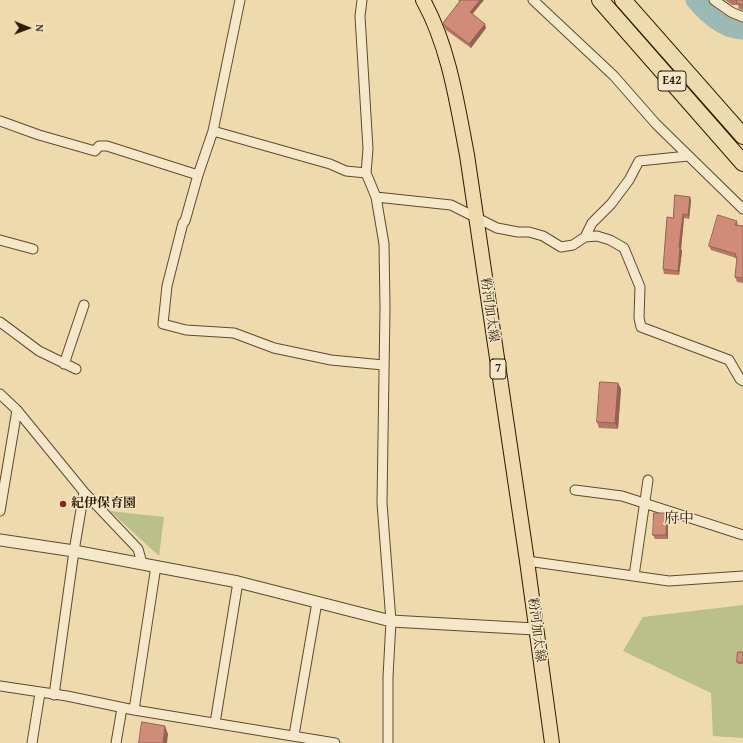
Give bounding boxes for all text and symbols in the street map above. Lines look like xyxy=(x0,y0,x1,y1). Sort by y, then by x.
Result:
north arrow xyxy=(8,8,48,48)
text: N xyxy=(32,24,48,32)
road number: E42 xyxy=(658,71,686,91)
street label: 粉河加太線 xyxy=(477,277,501,343)
road number: 7 xyxy=(490,359,506,379)
place label: 紀伊保育園 xyxy=(71,496,136,512)
marker: 紀伊保育園 xyxy=(58,499,68,509)
district label: 府中 xyxy=(664,510,694,528)
street label: 粉河加太線 xyxy=(524,597,548,663)

